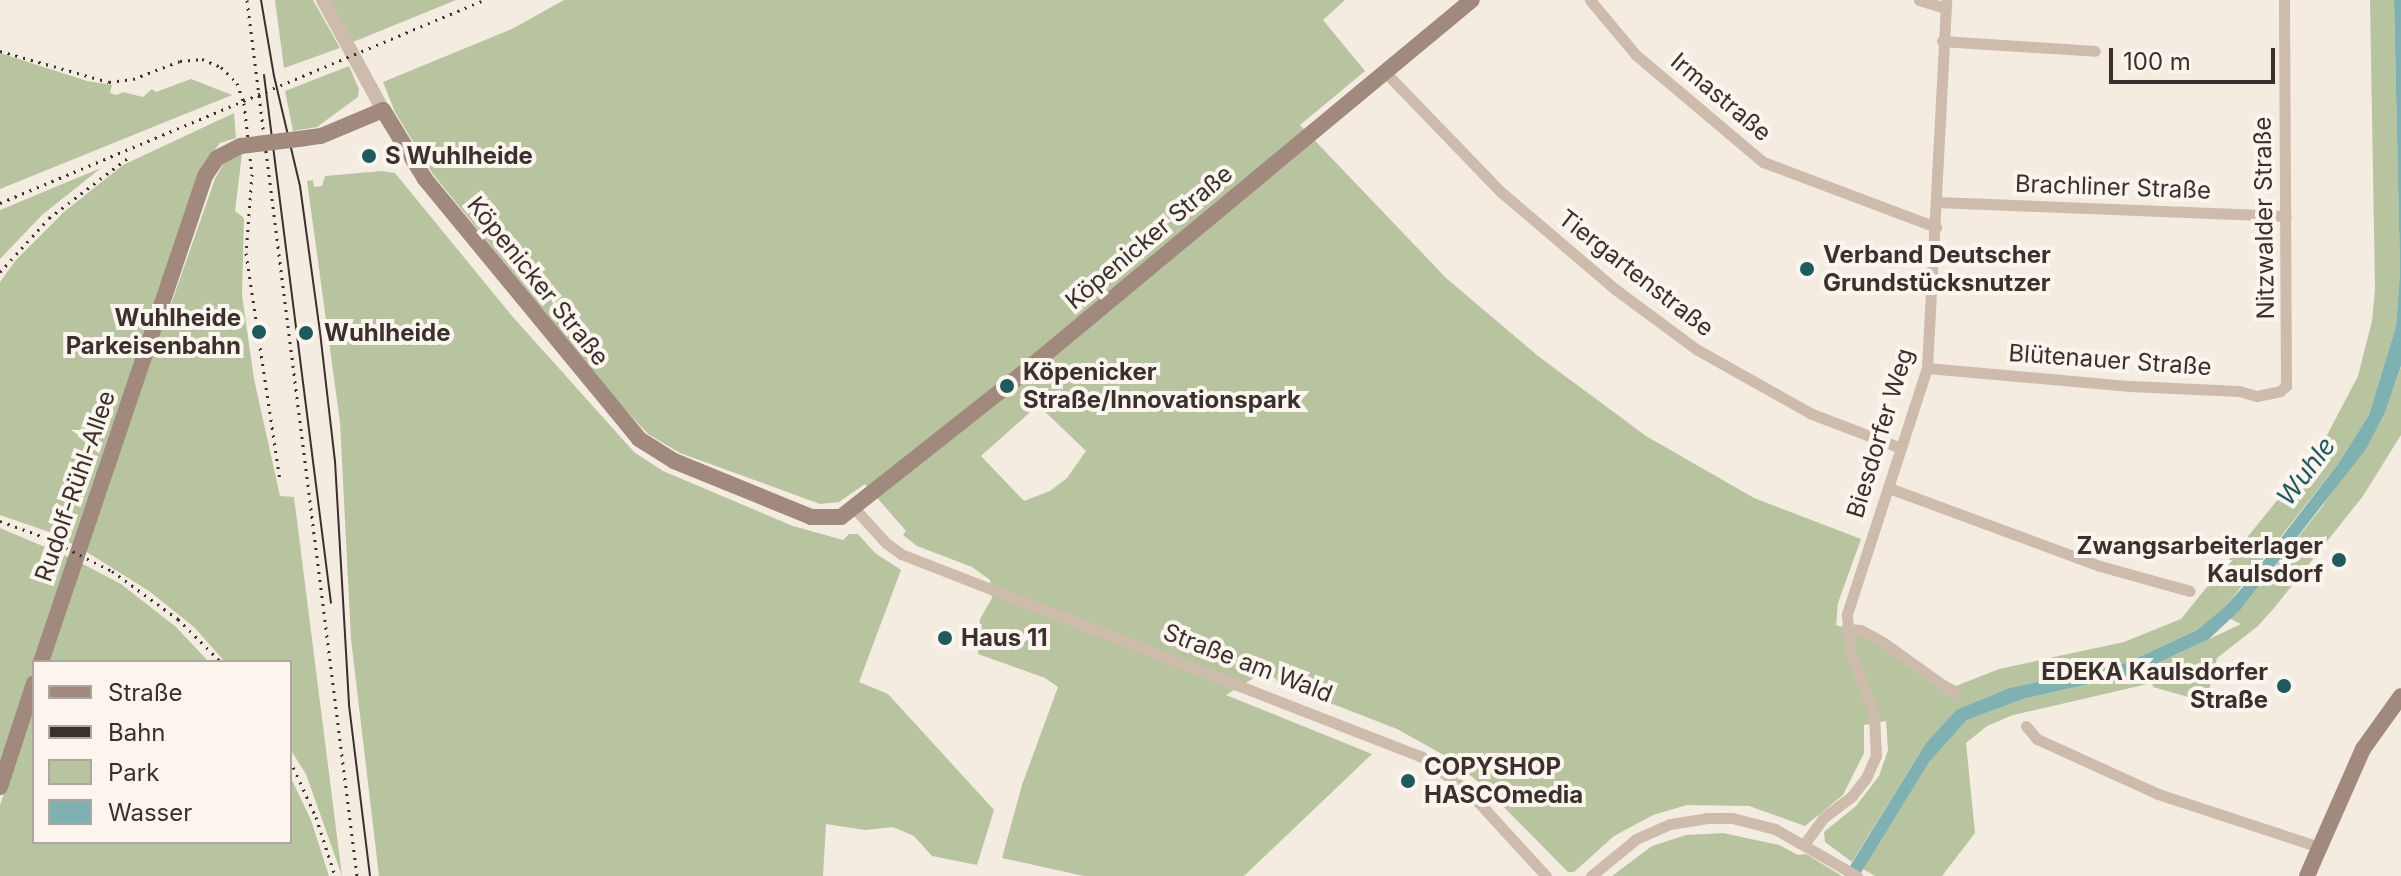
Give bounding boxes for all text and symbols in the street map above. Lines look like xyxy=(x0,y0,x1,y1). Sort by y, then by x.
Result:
scale bar xyxy=(2113,32,2279,82)
street label: Irmastraße xyxy=(1665,47,1777,147)
text: 100 m xyxy=(2123,47,2191,76)
street label: Nitzwalder Straße xyxy=(2248,116,2280,320)
place label: S Wuhlheide xyxy=(385,142,533,170)
marker: S Wuhlheide xyxy=(360,147,378,165)
street label: Köpenicker Straße xyxy=(1060,159,1238,315)
street label: Brachliner Straße xyxy=(2014,169,2212,205)
street label: Köpenicker Straße xyxy=(461,191,615,371)
street label: Tiergartenstraße xyxy=(1553,203,1719,343)
place label: Verband Deutscher Grundstücksnutzer xyxy=(1823,241,2051,297)
marker: Verband Deutscher Grundstücksnutzer xyxy=(1798,260,1816,278)
place label: Wuhlheide Parkeisenbahn xyxy=(66,304,241,360)
place label: Wuhlheide xyxy=(324,319,450,347)
marker: Wuhlheide Parkeisenbahn xyxy=(248,321,270,343)
marker: Wuhlheide xyxy=(295,322,317,344)
street label: Blütenauer Straße xyxy=(2008,339,2212,381)
street label: Biesdorfer Weg xyxy=(1841,345,1919,521)
place label: Köpenicker Straße/Innovationspark xyxy=(1023,358,1301,414)
marker: Köpenicker Straße/Innovationspark xyxy=(998,377,1016,395)
street label: Rudolf-Rühl-Allee xyxy=(29,387,121,585)
water label: Wuhle xyxy=(2270,431,2342,511)
place label: Zwangsarbeiterlager Kaulsdorf xyxy=(2077,532,2323,588)
marker: Zwangsarbeiterlager Kaulsdorf xyxy=(2330,551,2348,569)
street label: Straße am Wald xyxy=(1159,617,1337,709)
place label: Haus 11 xyxy=(961,624,1048,652)
marker: Haus 11 xyxy=(936,629,954,647)
place label: EDEKA Kaulsdorfer Straße xyxy=(2041,658,2268,714)
legend xyxy=(32,660,292,844)
marker: EDEKA Kaulsdorfer Straße xyxy=(2275,677,2293,695)
text: Straße xyxy=(108,678,183,707)
text: Bahn xyxy=(108,718,166,747)
place label: COPYSHOP HASCOmedia xyxy=(1424,753,1583,809)
text: Park xyxy=(108,758,159,787)
marker: COPYSHOP HASCOmedia xyxy=(1399,772,1417,790)
text: Wasser xyxy=(108,798,192,827)

